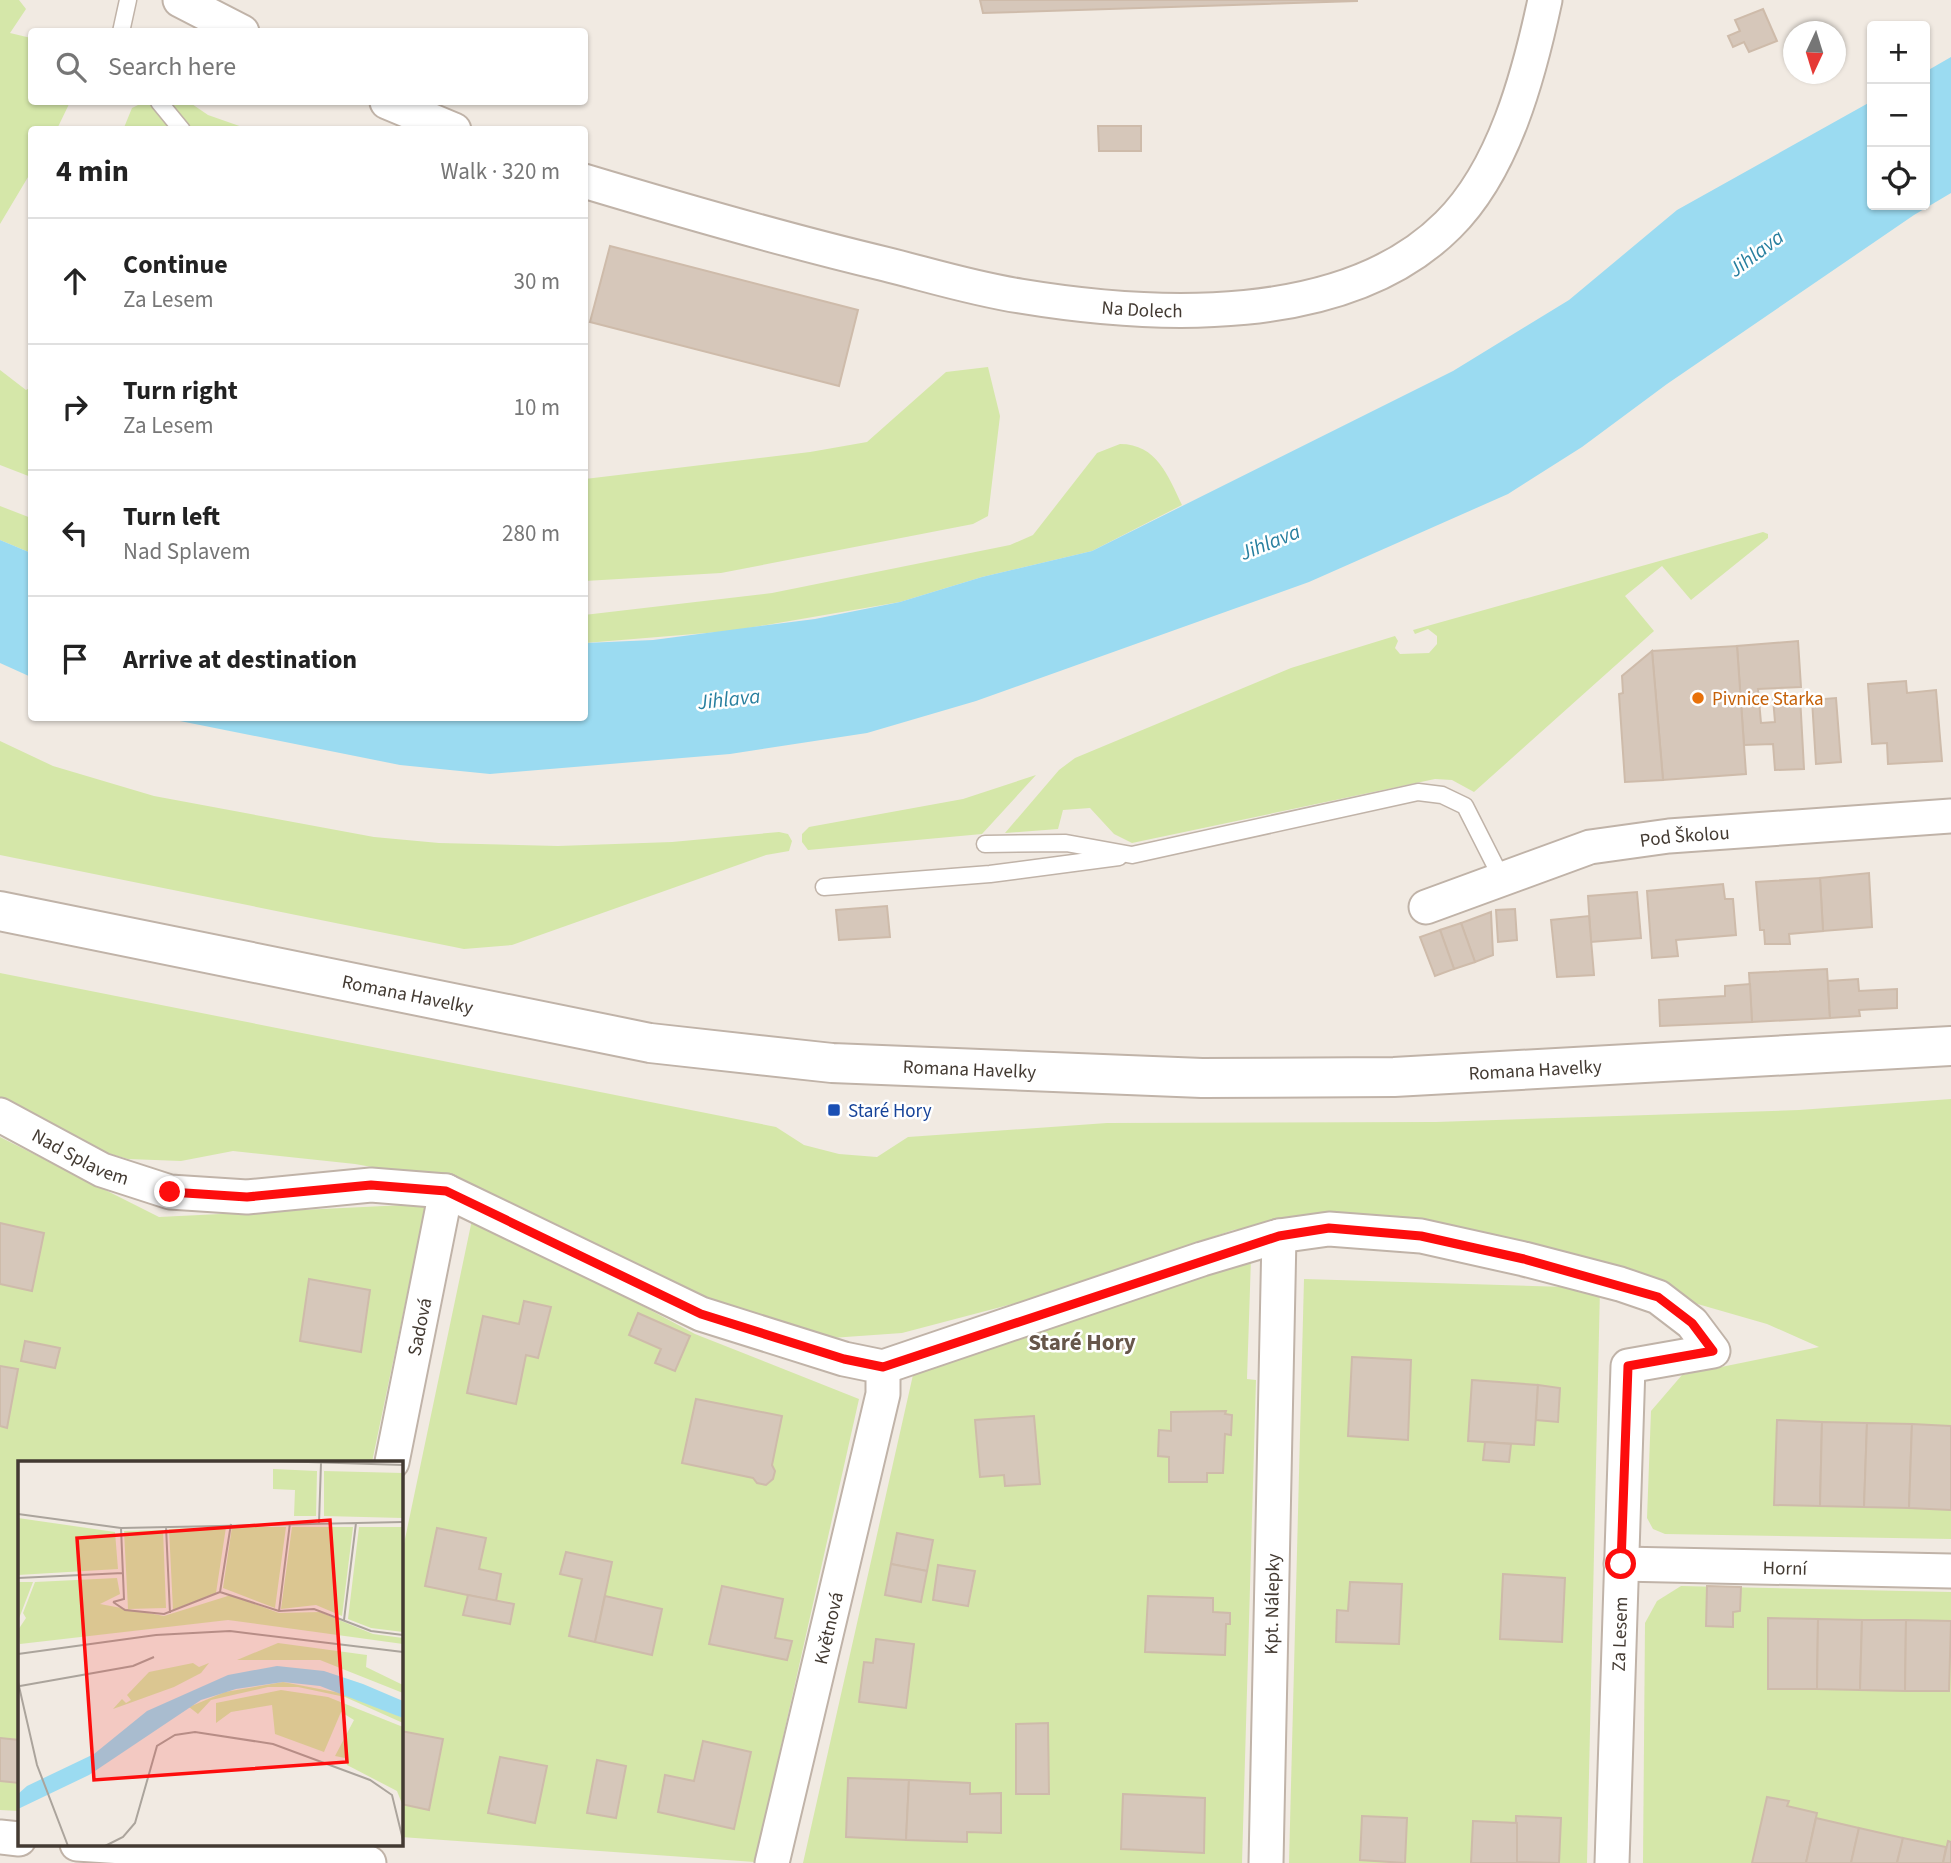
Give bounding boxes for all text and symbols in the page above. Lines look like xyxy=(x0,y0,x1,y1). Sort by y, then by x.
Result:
north arrow xyxy=(1783,21,1846,84)
map controls xyxy=(1867,21,1930,210)
button: + xyxy=(1867,21,1930,84)
search box xyxy=(28,28,588,105)
icon: search xyxy=(52,48,90,86)
text: Search here xyxy=(108,48,236,85)
button: − xyxy=(1867,84,1930,147)
button: locate xyxy=(1867,147,1930,210)
text: 4 min xyxy=(56,150,129,193)
text: Walk · 320 m xyxy=(441,155,560,188)
water label: Jihlava xyxy=(1721,222,1790,284)
text: Continue xyxy=(123,246,228,283)
icon: ahead xyxy=(56,262,94,300)
text: 30 m xyxy=(513,265,560,298)
text: Za Lesem xyxy=(123,283,214,316)
street label: Na Dolech xyxy=(1100,295,1183,325)
text: Turn right xyxy=(123,372,238,409)
icon: right xyxy=(56,388,94,426)
text: 10 m xyxy=(513,391,560,424)
text: Za Lesem xyxy=(123,409,214,442)
text: Turn left xyxy=(123,498,220,535)
icon: left xyxy=(56,514,94,552)
water label: Jihlava xyxy=(1234,516,1305,568)
text: 280 m xyxy=(502,517,560,550)
text: Nad Splavem xyxy=(123,535,250,568)
icon: arrive xyxy=(56,640,94,678)
text: Arrive at destination xyxy=(123,641,357,678)
water label: Jihlava xyxy=(695,681,762,717)
place label: Pivnice Starka xyxy=(1712,686,1824,713)
marker: Pivnice Starka xyxy=(1690,690,1706,706)
street label: Pod Školou xyxy=(1638,820,1731,855)
street label: Romana Havelky xyxy=(339,969,476,1022)
street label: Romana Havelky xyxy=(1468,1053,1603,1088)
street label: Romana Havelky xyxy=(902,1054,1037,1086)
place label: Staré Hory xyxy=(848,1098,932,1125)
marker: Staré Hory xyxy=(826,1102,842,1118)
street label: Nad Splavem xyxy=(27,1123,132,1193)
route end xyxy=(154,1176,185,1207)
street label: Sadová xyxy=(401,1296,439,1358)
district label: Staré Hory xyxy=(1028,1326,1136,1359)
inset map xyxy=(18,1461,402,1846)
route start xyxy=(1605,1548,1636,1579)
street label: Kpt. Nálepky xyxy=(1258,1553,1287,1655)
street label: Horní xyxy=(1762,1555,1809,1583)
street label: Květnová xyxy=(808,1589,851,1667)
street label: Za Lesem xyxy=(1606,1596,1635,1672)

